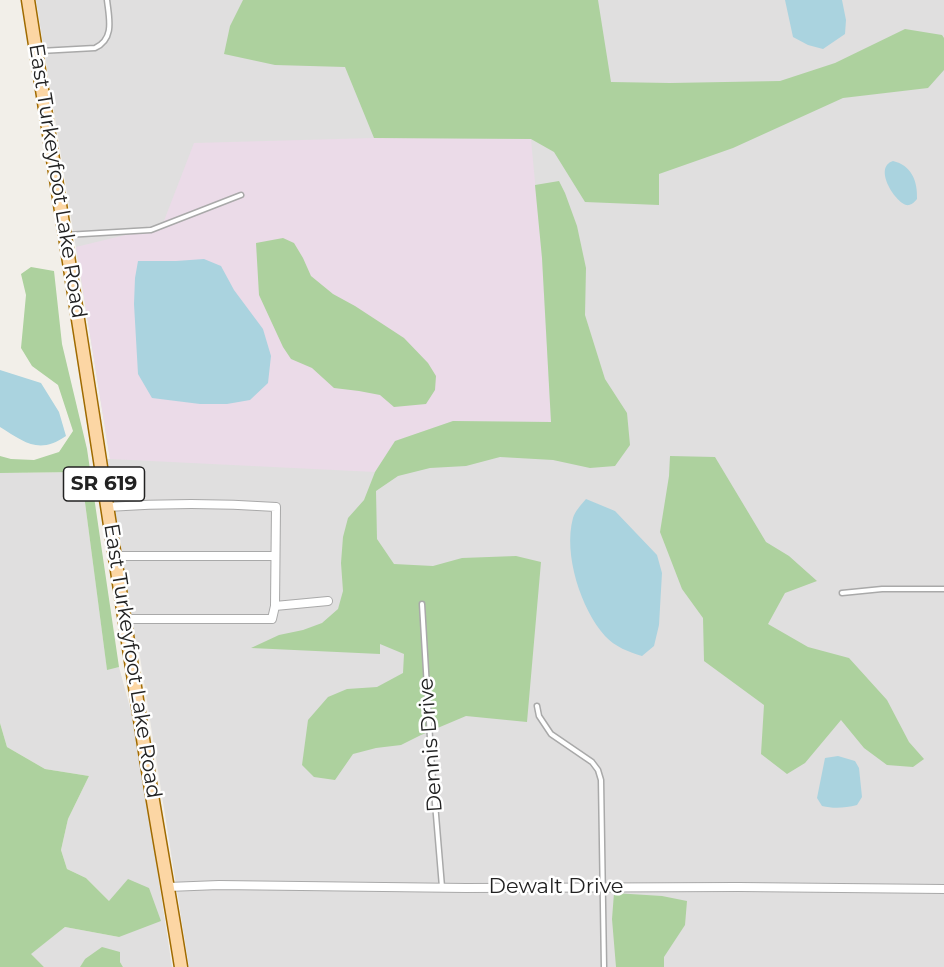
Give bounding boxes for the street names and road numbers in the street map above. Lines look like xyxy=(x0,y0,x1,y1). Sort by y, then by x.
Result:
street label: East Turkeyfoot Lake Road xyxy=(23,42,91,320)
road number: SR 619 xyxy=(63,467,144,501)
street label: East Turkeyfoot Lake Road xyxy=(98,522,166,800)
street label: Dennis Drive xyxy=(414,677,448,813)
street label: Dewalt Drive xyxy=(489,874,623,900)

